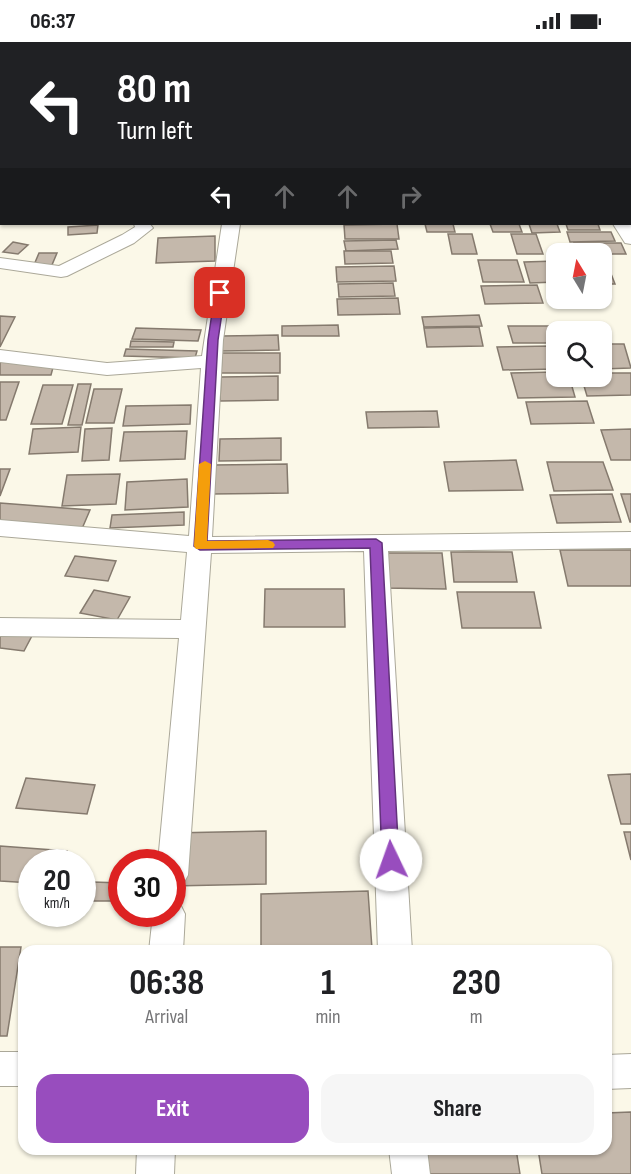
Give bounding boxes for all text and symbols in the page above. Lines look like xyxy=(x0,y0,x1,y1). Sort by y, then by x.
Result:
text: 06:37 xyxy=(30,8,75,35)
text: 80 m xyxy=(117,64,191,115)
icon: left xyxy=(18,66,96,144)
text: Turn left xyxy=(117,115,193,147)
icon: left xyxy=(205,180,238,213)
icon: ahead xyxy=(268,180,301,213)
icon: ahead xyxy=(331,180,364,213)
icon: right xyxy=(394,180,427,213)
north arrow xyxy=(546,243,612,309)
map controls xyxy=(546,243,612,387)
pin xyxy=(194,267,245,318)
icon: arrive xyxy=(203,276,236,309)
button: search xyxy=(546,321,612,387)
position arrow xyxy=(359,828,423,892)
speed limit sign: 30 xyxy=(108,849,186,927)
text: 20 xyxy=(43,863,71,899)
text: km/h xyxy=(44,894,70,913)
text: 06:38 xyxy=(129,962,204,1005)
text: 1 xyxy=(321,962,335,1005)
text: 230 xyxy=(452,962,501,1005)
text: Arrival xyxy=(145,1005,188,1029)
text: min xyxy=(316,1005,341,1029)
text: m xyxy=(470,1005,483,1029)
button: Exit xyxy=(36,1074,309,1143)
button: Share xyxy=(321,1074,594,1143)

